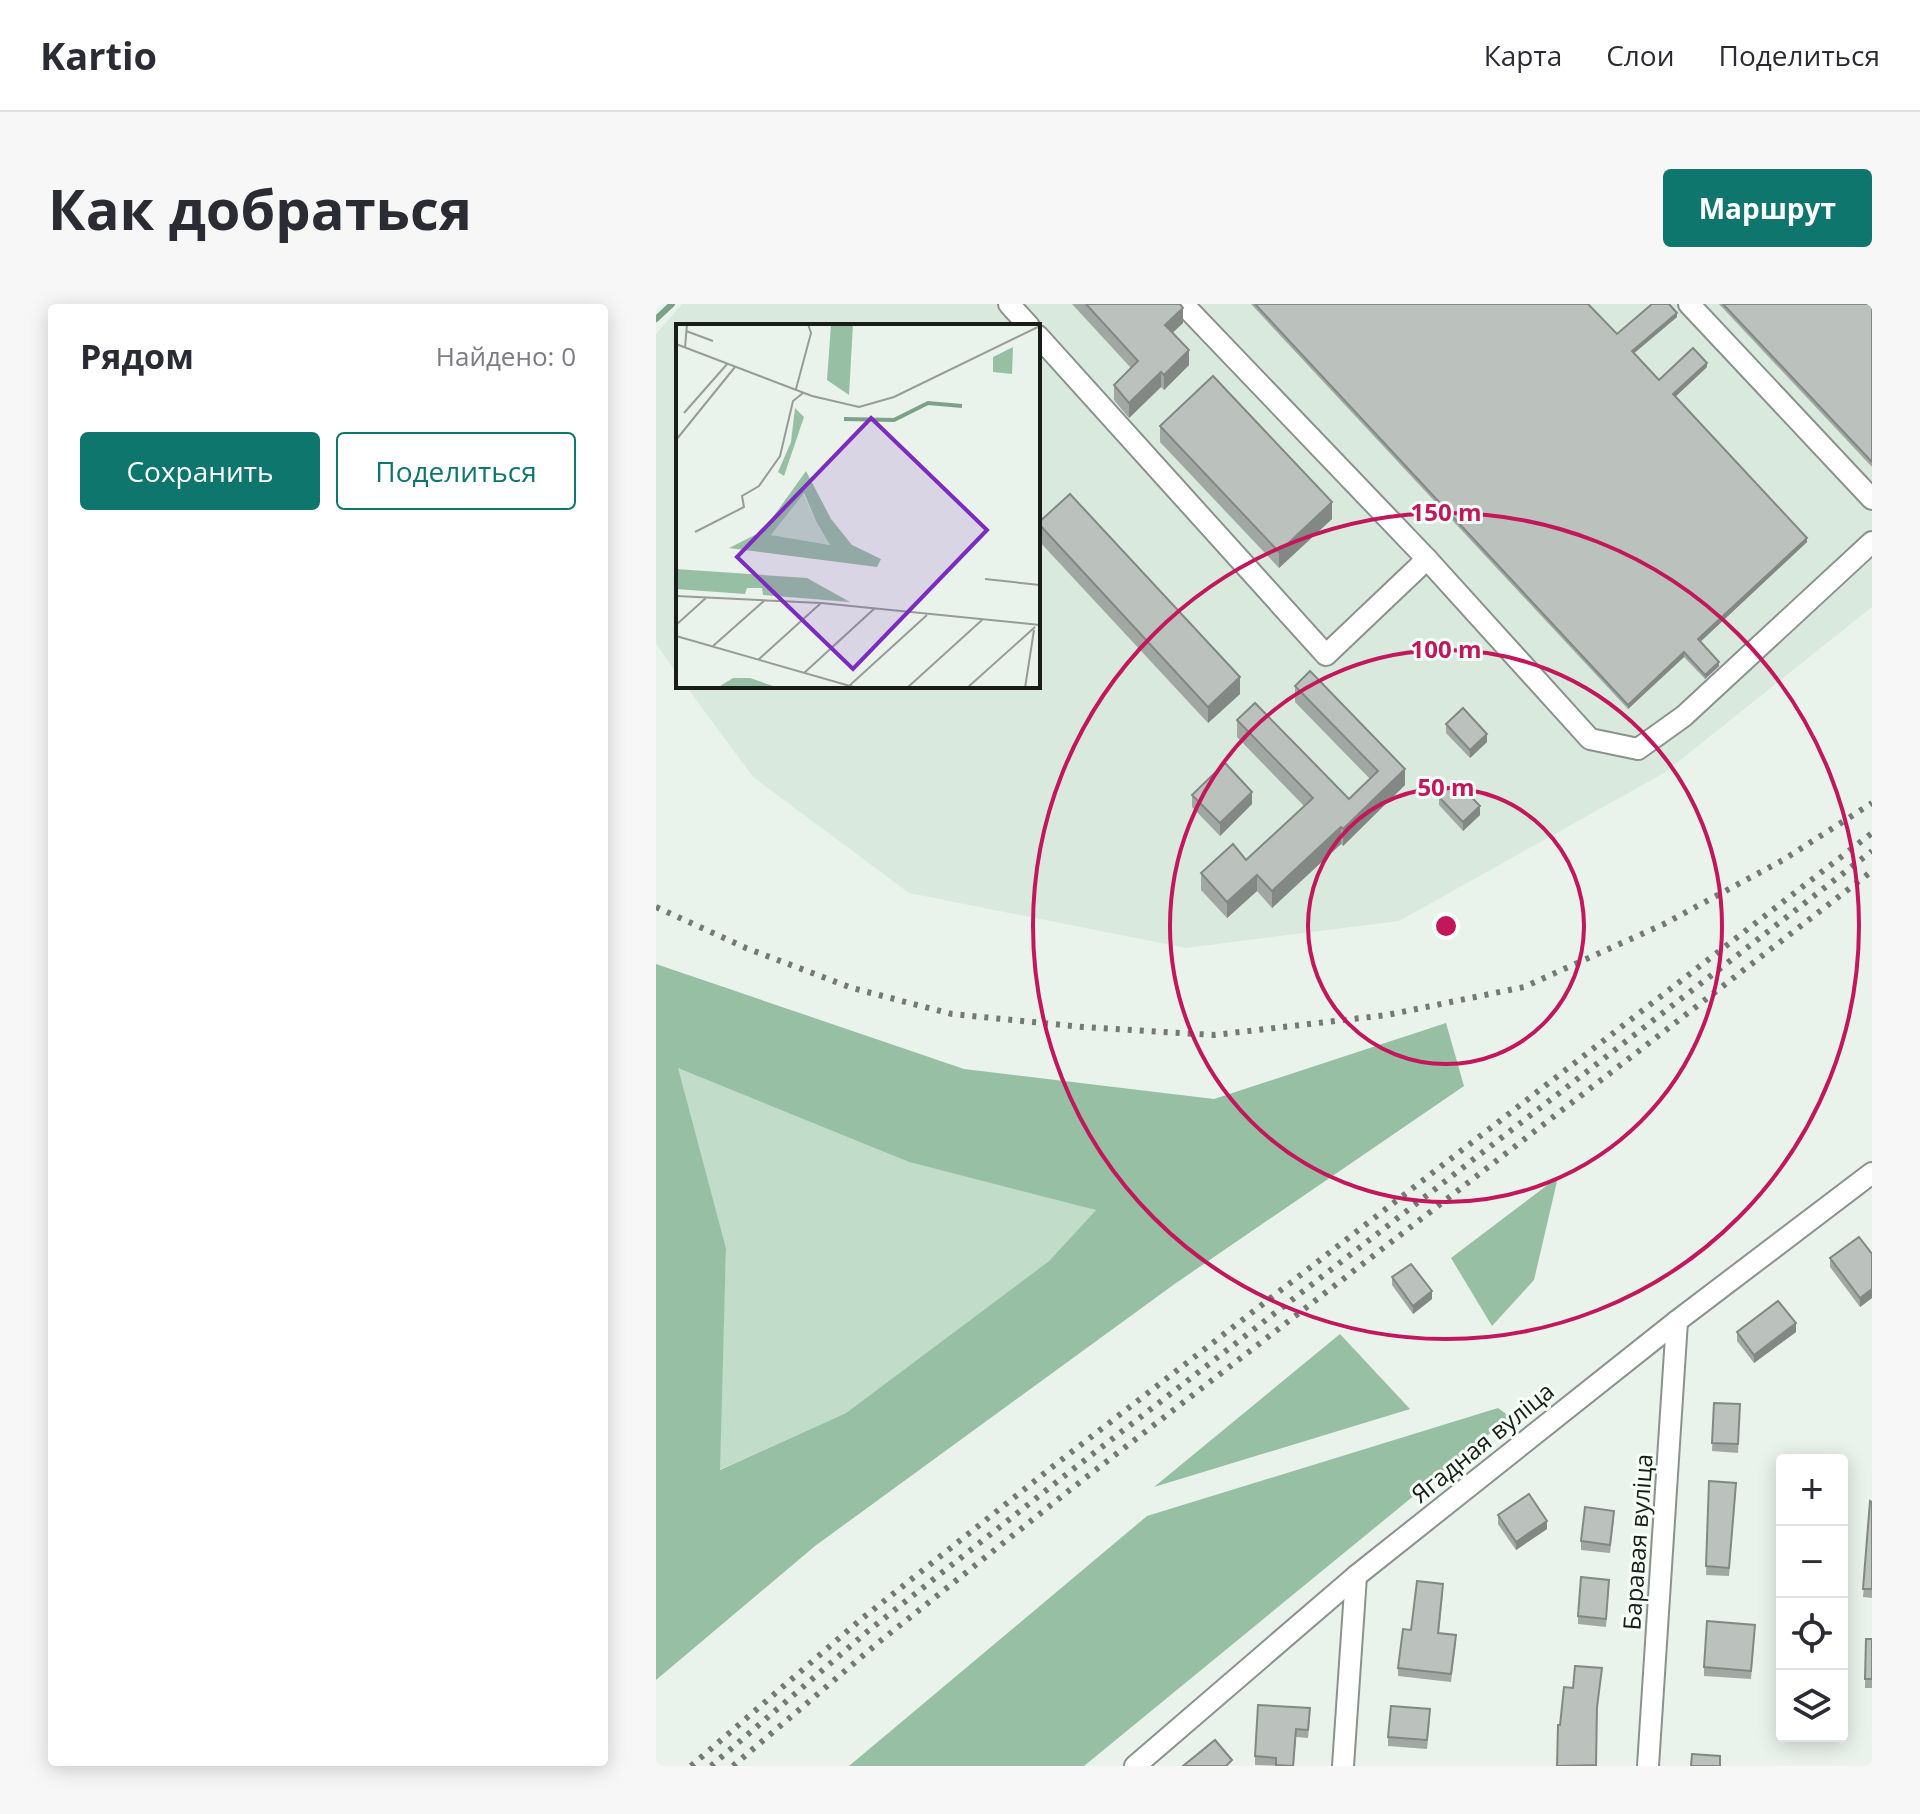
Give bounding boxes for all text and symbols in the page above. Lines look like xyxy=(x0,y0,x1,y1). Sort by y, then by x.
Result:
text: Kartio xyxy=(40,29,157,81)
text: Карта xyxy=(1484,36,1562,74)
text: Слои xyxy=(1606,36,1675,74)
text: Поделиться xyxy=(1719,36,1880,74)
button: Маршрут xyxy=(1663,169,1872,247)
text: Как добраться xyxy=(48,170,472,246)
inset map xyxy=(676,324,1040,688)
text: Рядом xyxy=(80,333,194,379)
text: Найдено: 0 xyxy=(436,338,576,374)
button: Сохранить xyxy=(80,432,320,510)
button: Поделиться xyxy=(336,432,576,510)
text: 150 m xyxy=(1411,495,1481,528)
text: 100 m xyxy=(1411,632,1481,665)
text: 50 m xyxy=(1417,770,1475,803)
centre of rings xyxy=(1432,912,1460,940)
street label: Ягадная вуліца xyxy=(1404,1374,1560,1510)
street label: Баравая вуліца xyxy=(1614,1453,1660,1631)
map controls xyxy=(1776,1454,1848,1742)
button: + xyxy=(1776,1454,1848,1526)
button: − xyxy=(1776,1526,1848,1598)
button: locate xyxy=(1776,1598,1848,1670)
button: layers xyxy=(1776,1670,1848,1742)

